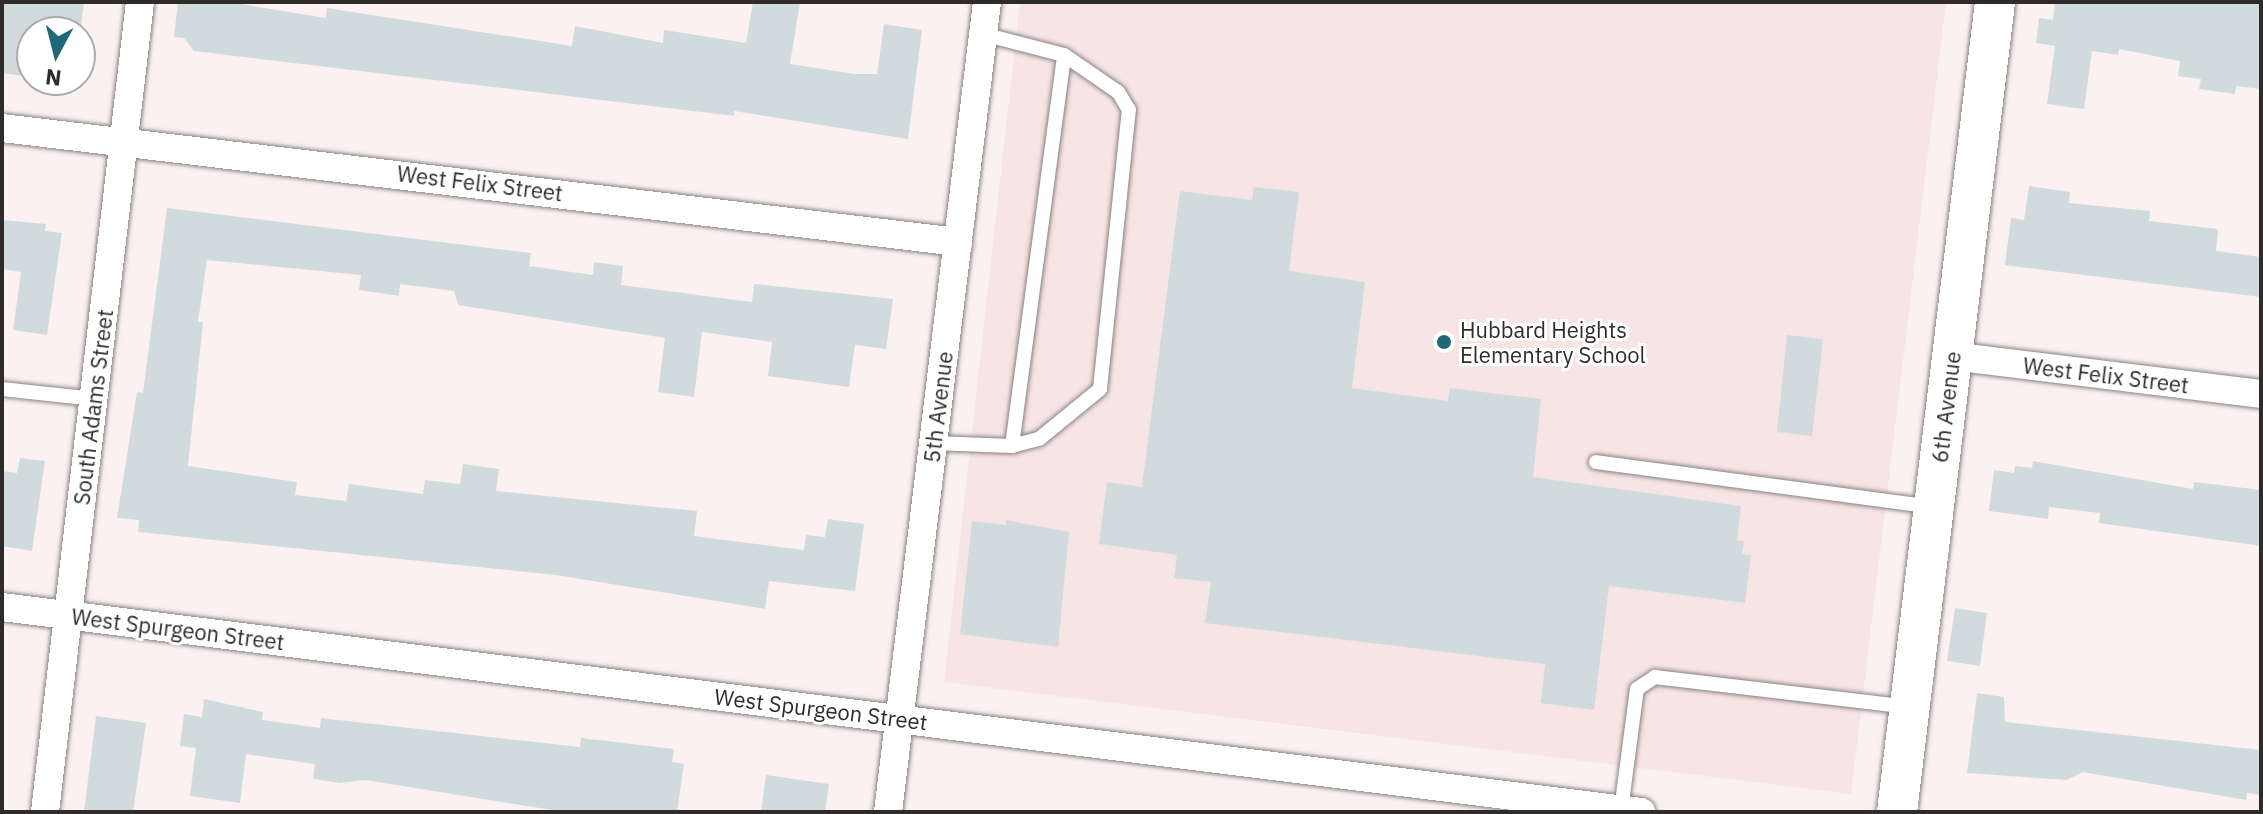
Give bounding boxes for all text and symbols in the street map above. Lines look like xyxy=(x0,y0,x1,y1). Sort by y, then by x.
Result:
north arrow xyxy=(16,16,96,96)
text: N xyxy=(44,63,63,94)
street label: West Felix Street xyxy=(396,160,564,206)
street label: South Adams Street xyxy=(68,308,118,506)
place label: Hubbard Heights Elementary School xyxy=(1460,316,1646,368)
marker: Hubbard Heights Elementary School xyxy=(1435,333,1453,351)
street label: 5th Avenue xyxy=(918,350,958,464)
street label: 6th Avenue xyxy=(1926,350,1966,464)
street label: West Felix Street xyxy=(2022,352,2190,398)
street label: West Spurgeon Street xyxy=(70,603,286,655)
street label: West Spurgeon Street xyxy=(713,683,929,735)

